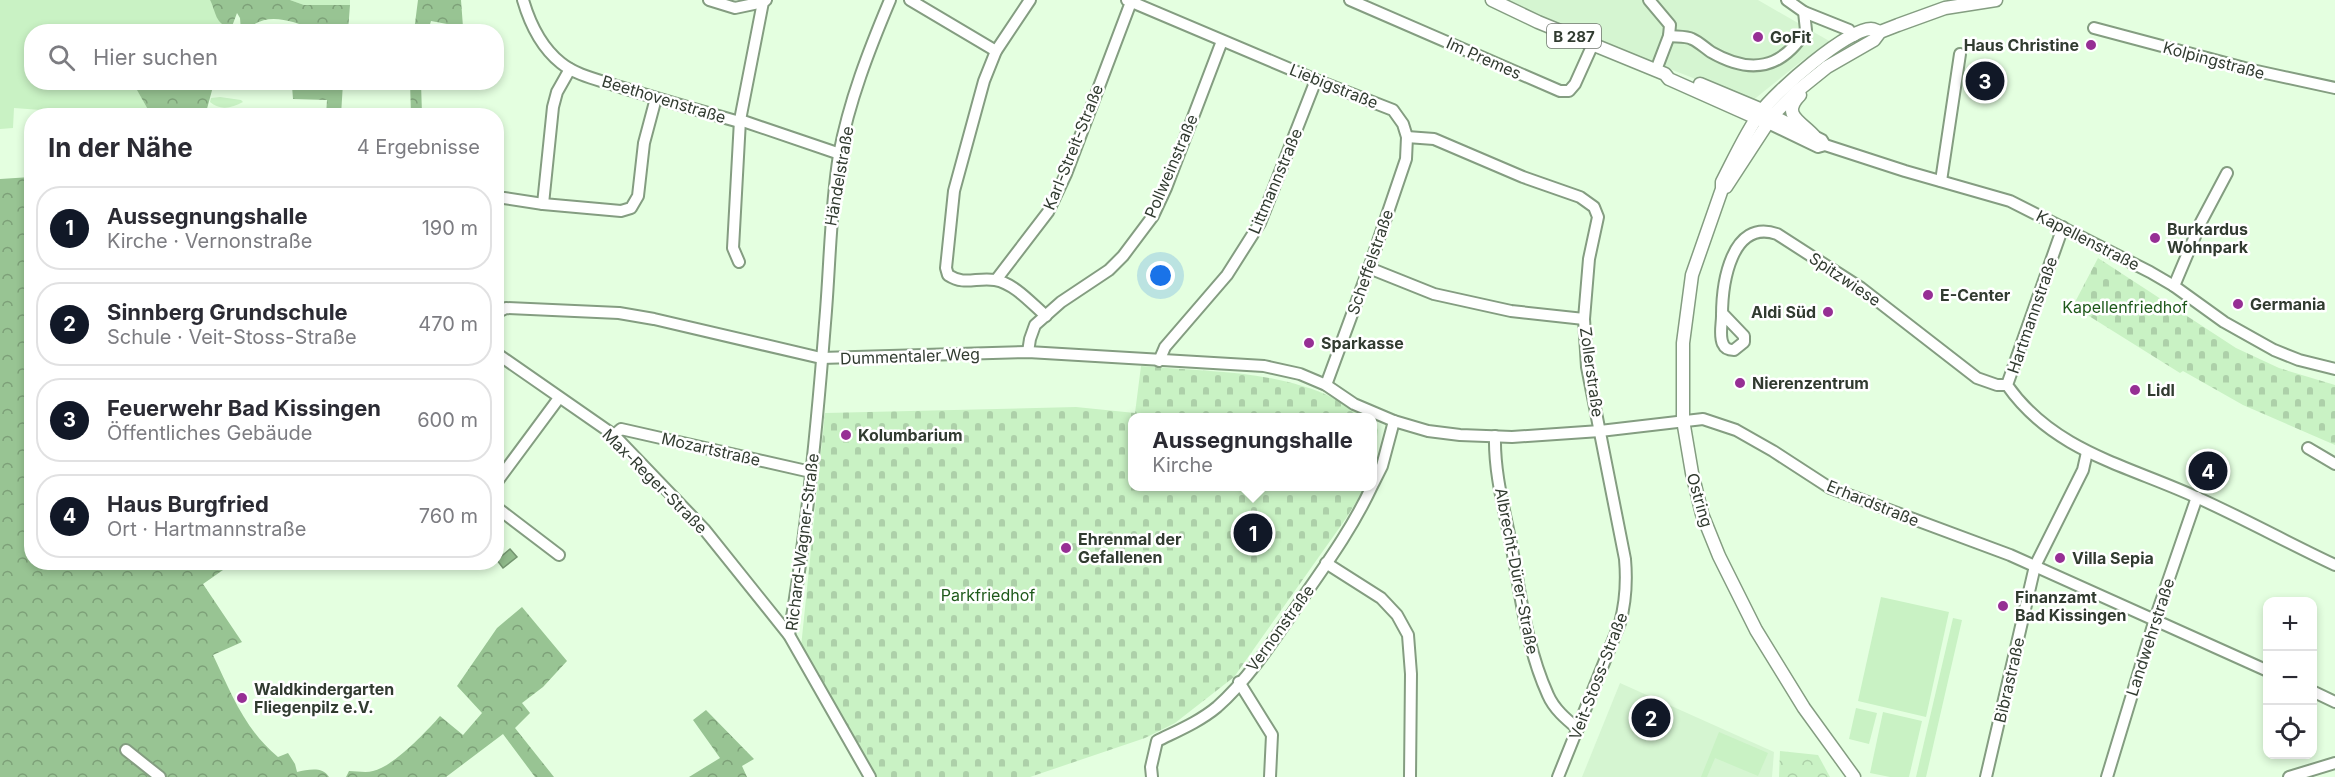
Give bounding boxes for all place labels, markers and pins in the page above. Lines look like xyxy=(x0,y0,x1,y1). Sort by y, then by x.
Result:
place label: GoFit xyxy=(1770,27,1812,47)
marker: GoFit xyxy=(1751,30,1765,44)
place label: Haus Christine xyxy=(1964,35,2079,55)
marker: Haus Christine xyxy=(2084,38,2098,52)
pin: 3 xyxy=(1966,58,2004,104)
place label: Burkardus Wohnpark xyxy=(2167,219,2249,257)
marker: Burkardus Wohnpark xyxy=(2148,231,2162,245)
place label: E-Center xyxy=(1940,285,2011,305)
marker: E-Center xyxy=(1921,288,1935,302)
place label: Germania xyxy=(2250,294,2326,314)
marker: Germania xyxy=(2231,297,2245,311)
place label: Aldi Süd xyxy=(1751,302,1816,322)
marker: Aldi Süd xyxy=(1821,305,1835,319)
place label: Sparkasse xyxy=(1321,333,1404,353)
marker: Sparkasse xyxy=(1302,336,1316,350)
place label: Nierenzentrum xyxy=(1752,373,1869,393)
marker: Nierenzentrum xyxy=(1733,376,1747,390)
place label: Lidl xyxy=(2147,380,2175,400)
marker: Lidl xyxy=(2128,383,2142,397)
place label: Kolumbarium xyxy=(858,425,963,445)
marker: Kolumbarium xyxy=(839,428,853,442)
pin: 4 xyxy=(2188,448,2228,494)
pin: 1 xyxy=(1234,510,1272,556)
place label: Ehrenmal der Gefallenen xyxy=(1078,529,1182,567)
marker: Ehrenmal der Gefallenen xyxy=(1059,541,1073,555)
place label: Villa Sepia xyxy=(2072,548,2154,568)
marker: Villa Sepia xyxy=(2053,551,2067,565)
place label: Finanzamt Bad Kissingen xyxy=(2015,587,2127,625)
marker: Finanzamt Bad Kissingen xyxy=(1996,599,2010,613)
place label: Waldkindergarten Fliegenpilz e.V. xyxy=(254,679,394,717)
marker: Waldkindergarten Fliegenpilz e.V. xyxy=(235,691,249,705)
pin: 2 xyxy=(1632,696,1670,740)

